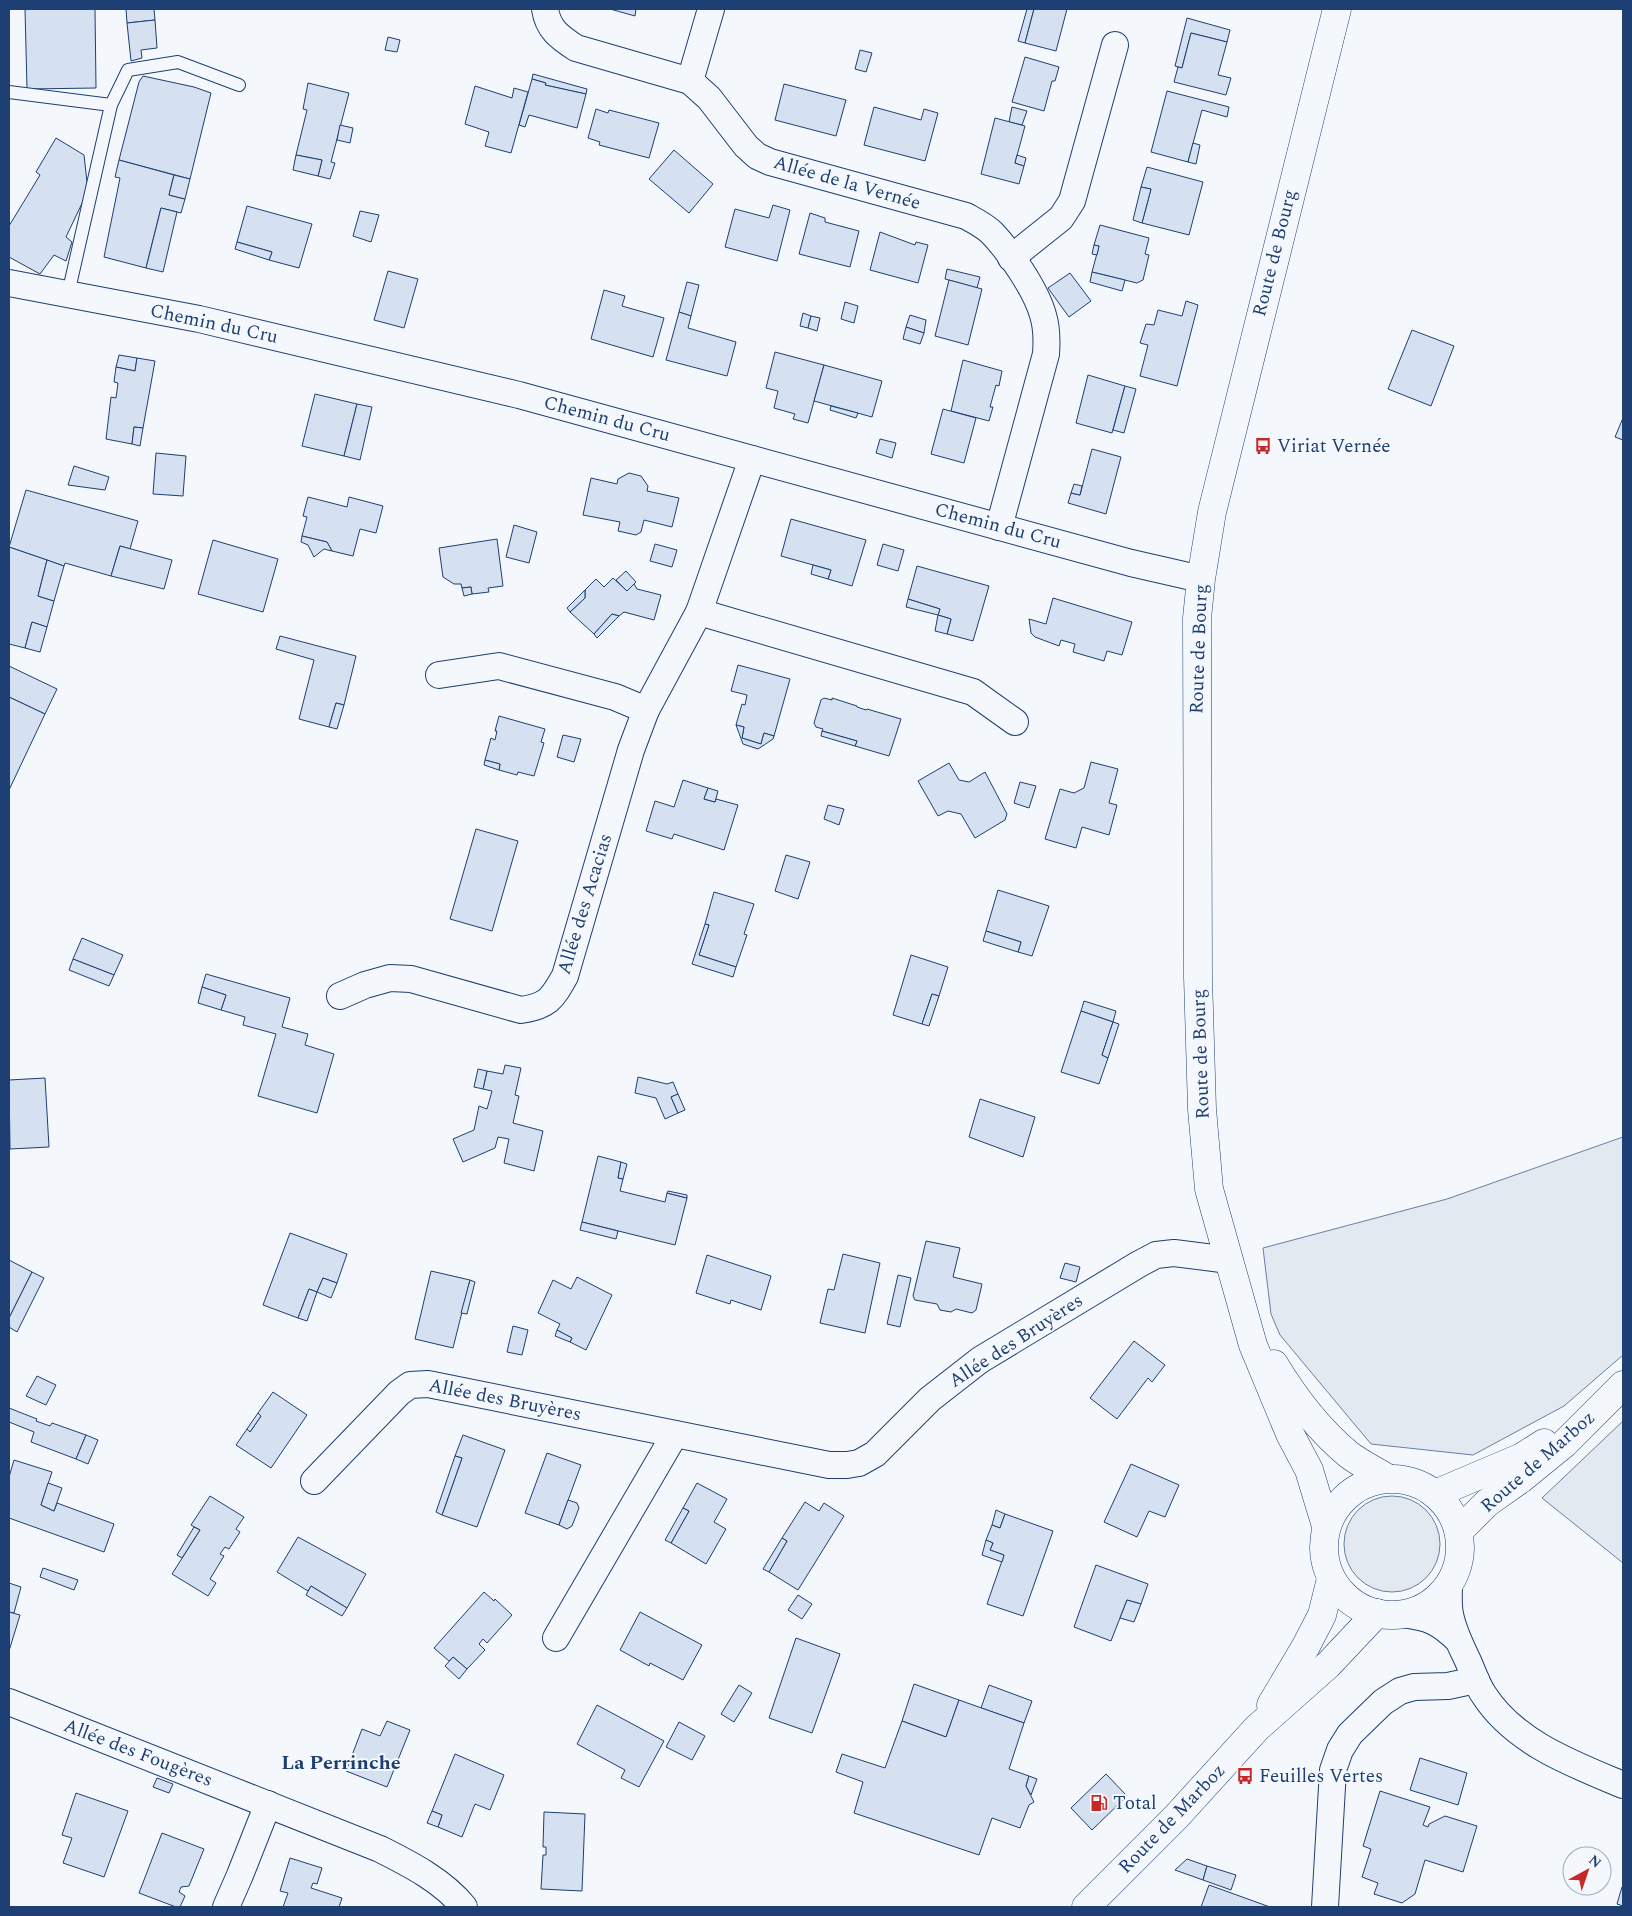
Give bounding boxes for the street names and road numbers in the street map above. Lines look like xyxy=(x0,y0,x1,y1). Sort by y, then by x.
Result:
street label: Allée de la Vernée xyxy=(770,148,924,218)
street label: Route de Bourg xyxy=(1245,186,1305,320)
street label: Chemin du Cru xyxy=(147,296,281,352)
street label: Chemin du Cru xyxy=(540,388,674,450)
street label: Chemin du Cru xyxy=(931,495,1065,557)
street label: Route de Bourg xyxy=(1182,583,1216,715)
street label: Allée des Acacias xyxy=(550,830,620,978)
street label: Route de Bourg xyxy=(1184,988,1218,1120)
street label: Allée des Bruyères xyxy=(943,1287,1089,1395)
street label: Allée des Bruyères xyxy=(426,1371,584,1429)
street label: Route de Marboz xyxy=(1474,1404,1602,1520)
street label: Allée des Fougères xyxy=(59,1711,217,1795)
street label: Route de Marboz xyxy=(1112,1757,1232,1881)

